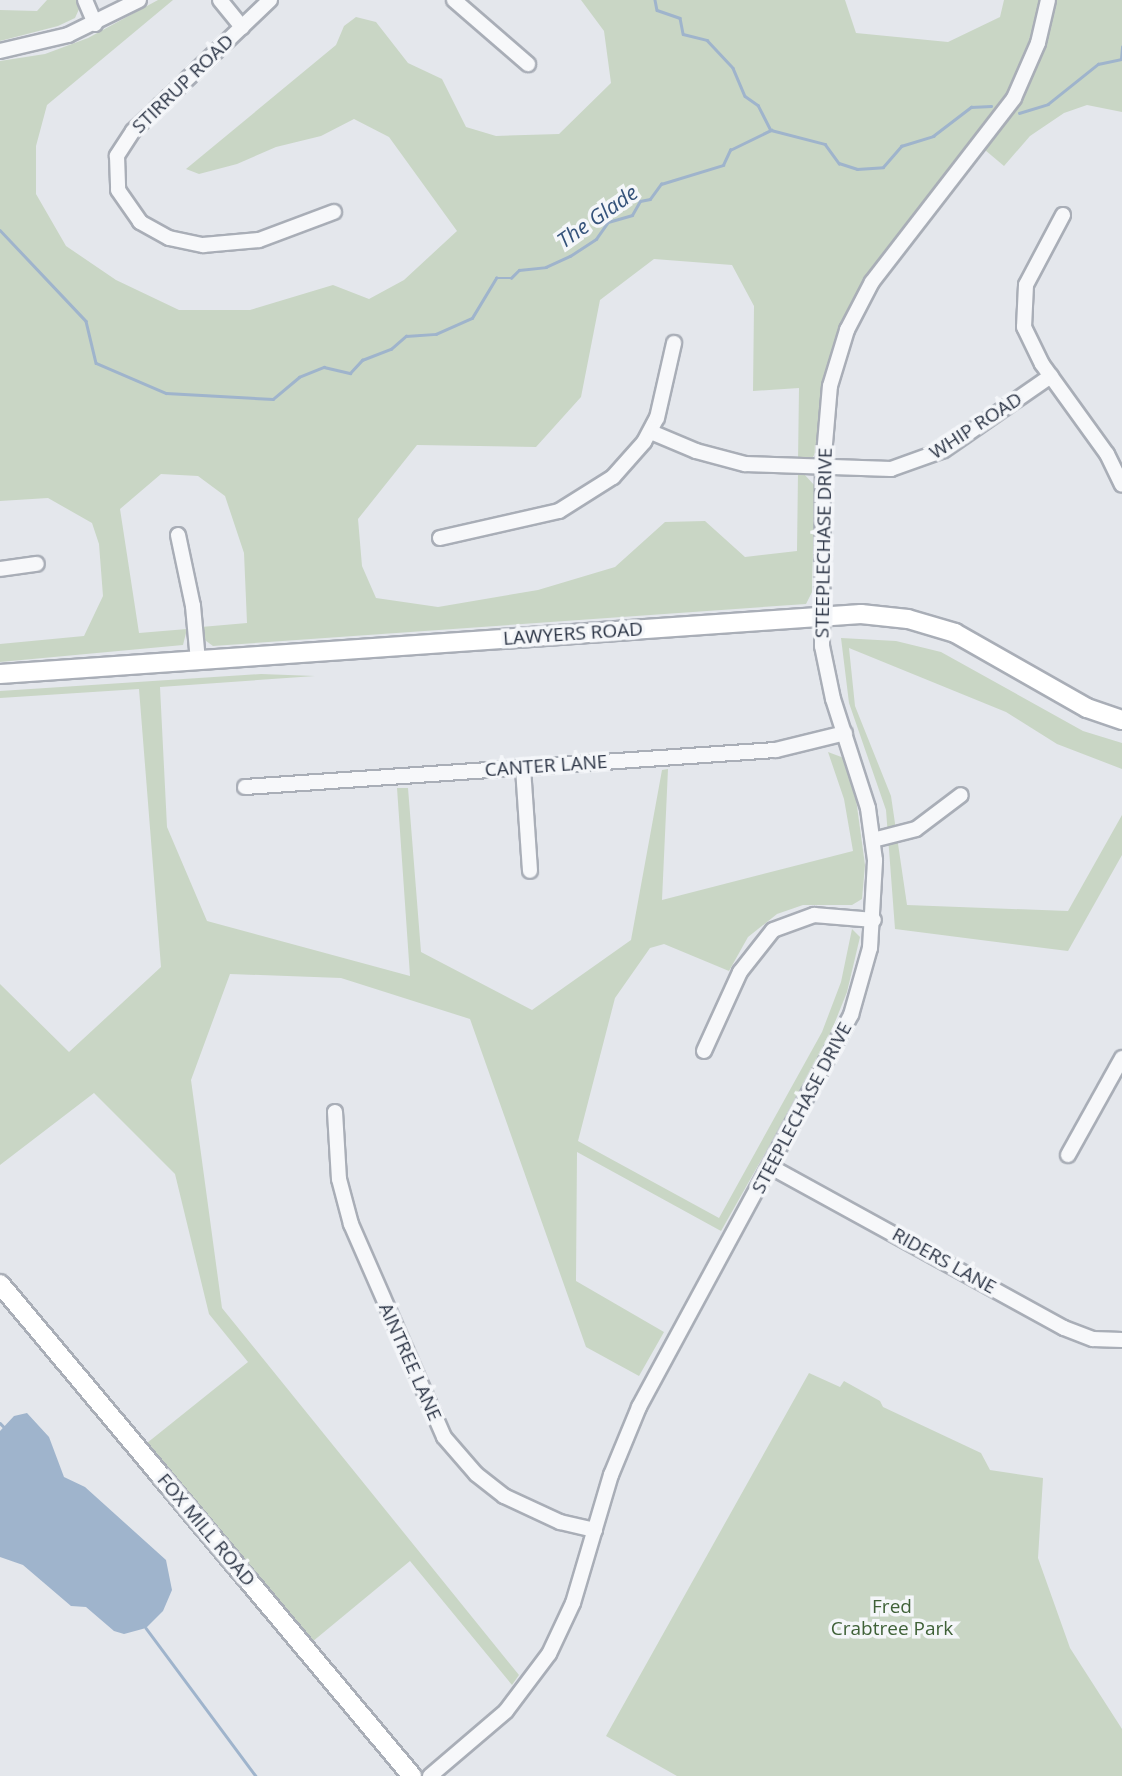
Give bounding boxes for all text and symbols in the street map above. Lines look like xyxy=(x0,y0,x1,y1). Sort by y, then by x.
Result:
street label: STIRRUP ROAD xyxy=(128,30,238,138)
water label: The Glade xyxy=(552,179,642,253)
street label: WHIP ROAD xyxy=(926,388,1026,464)
street label: STEEPLECHASE DRIVE xyxy=(811,448,837,638)
street label: LAWYERS ROAD xyxy=(502,618,644,650)
street label: CANTER LANE xyxy=(484,750,608,782)
street label: STEEPLECHASE DRIVE xyxy=(747,1019,857,1197)
street label: RIDERS LANE xyxy=(888,1223,1000,1299)
street label: AINTREE LANE xyxy=(374,1300,446,1424)
street label: FOX MILL ROAD xyxy=(152,1469,260,1591)
park label: Fred Crabtree Park xyxy=(831,1596,953,1640)

